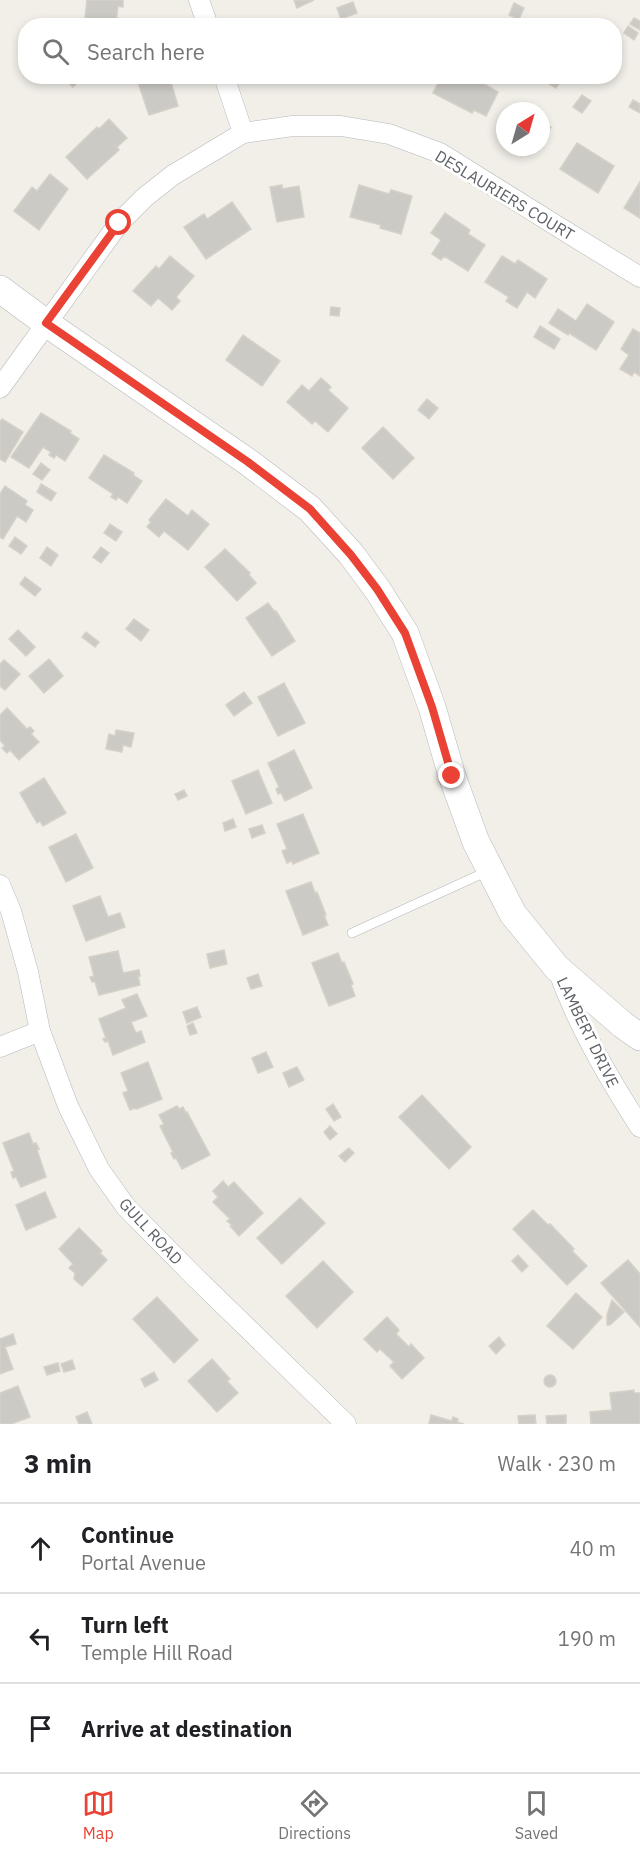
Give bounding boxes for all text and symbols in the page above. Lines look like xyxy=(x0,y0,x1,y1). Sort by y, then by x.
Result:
search box xyxy=(18,18,622,84)
icon: search xyxy=(39,35,72,68)
text: Search here xyxy=(87,37,205,66)
north arrow xyxy=(496,102,550,156)
street label: DESLAURIERS COURT xyxy=(432,146,578,244)
route start xyxy=(105,209,131,235)
route end xyxy=(438,762,464,788)
street label: LAMBERT DRIVE xyxy=(553,973,623,1091)
street label: GULL ROAD xyxy=(115,1193,187,1269)
text: 3 min xyxy=(24,1446,92,1480)
text: Walk · 230 m xyxy=(498,1450,616,1477)
text: Continue xyxy=(81,1520,174,1549)
icon: ahead xyxy=(24,1532,57,1565)
text: 40 m xyxy=(570,1535,616,1562)
text: Portal Avenue xyxy=(81,1549,206,1576)
text: Turn left xyxy=(81,1610,169,1639)
icon: left xyxy=(24,1622,57,1655)
text: 190 m xyxy=(558,1625,616,1652)
text: Temple Hill Road xyxy=(81,1639,233,1666)
icon: arrive xyxy=(24,1712,57,1745)
text: Arrive at destination xyxy=(81,1714,292,1743)
tab: Map xyxy=(82,1787,115,1843)
tab: Directions xyxy=(278,1787,351,1843)
tab: Saved xyxy=(515,1787,558,1843)

